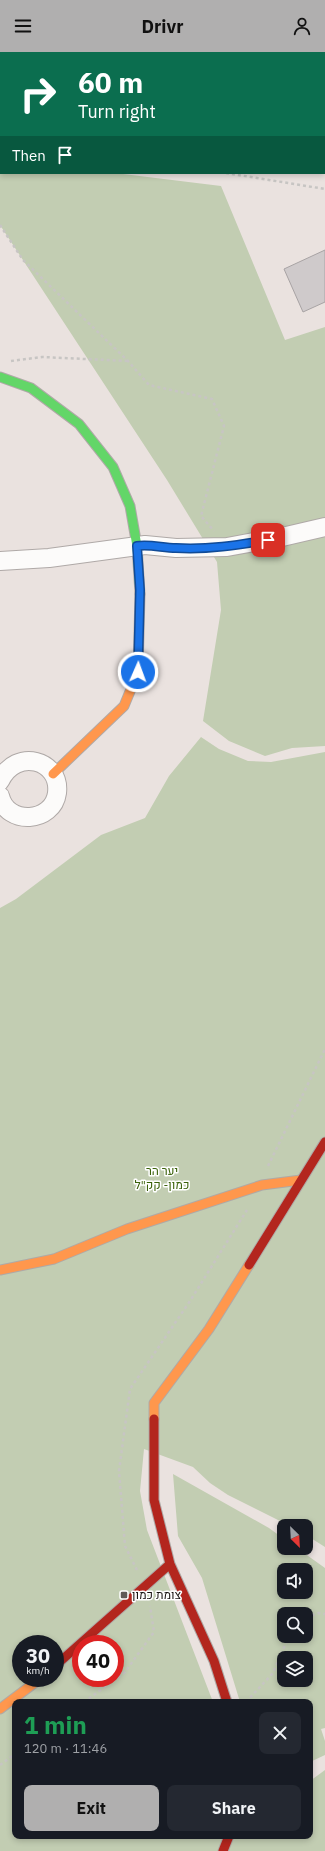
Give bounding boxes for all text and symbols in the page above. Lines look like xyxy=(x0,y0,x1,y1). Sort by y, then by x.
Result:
icon: menu xyxy=(12,15,34,37)
text: Drivr xyxy=(142,15,183,38)
icon: person xyxy=(291,15,313,37)
text: 60 m xyxy=(78,64,143,101)
icon: right xyxy=(12,68,64,120)
text: Turn right xyxy=(78,100,156,123)
icon: arrive xyxy=(54,144,76,166)
text: Then xyxy=(12,146,46,165)
pin xyxy=(251,523,285,557)
icon: arrive xyxy=(257,529,279,551)
position arrow xyxy=(117,651,159,693)
park label: יער הר כמון- קק"ל xyxy=(135,1163,189,1192)
north arrow xyxy=(277,1519,313,1555)
map controls xyxy=(277,1519,313,1687)
button: sound xyxy=(277,1563,313,1599)
place label: צומת כמון xyxy=(132,1587,182,1602)
marker: צומת כמון xyxy=(119,1590,129,1600)
button: search xyxy=(277,1607,313,1643)
speed limit sign: 40 xyxy=(72,1635,124,1687)
text: 30 xyxy=(26,1642,50,1669)
button: layers xyxy=(277,1651,313,1687)
text: km/h xyxy=(26,1664,50,1677)
text: 1 min xyxy=(24,1709,87,1741)
button: close xyxy=(259,1712,301,1754)
text: 120 m · 11:46 xyxy=(24,1740,107,1757)
button: Exit xyxy=(24,1785,159,1831)
button: Share xyxy=(167,1785,301,1831)

